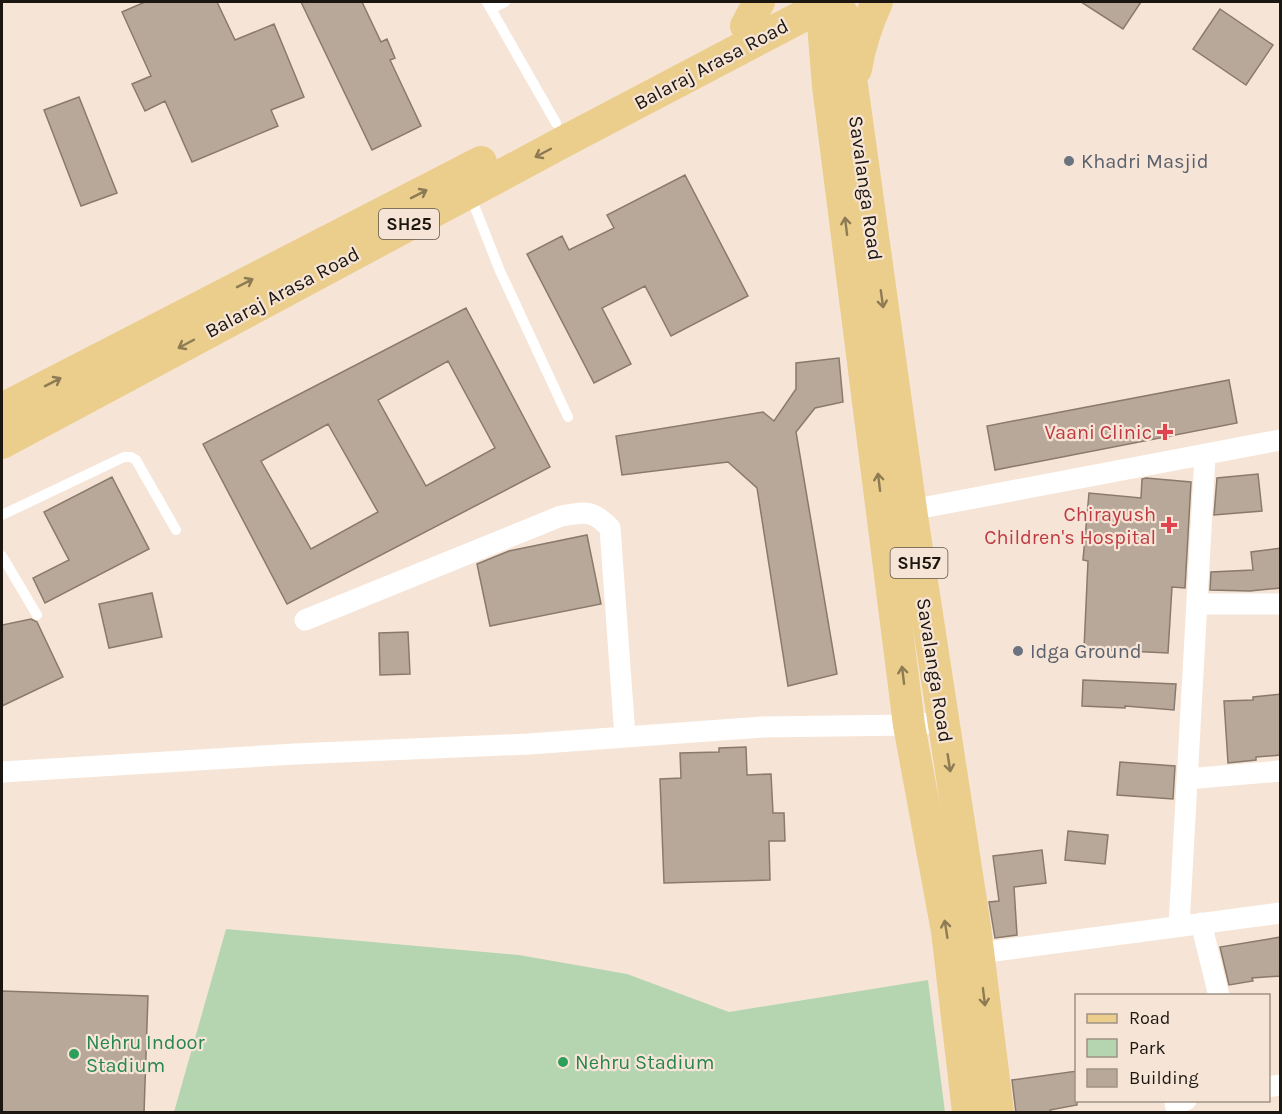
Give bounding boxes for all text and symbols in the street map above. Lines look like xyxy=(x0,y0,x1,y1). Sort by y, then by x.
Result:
street label: Balaraj Arasa Road xyxy=(630,14,792,115)
street label: Savalanga Road xyxy=(844,114,887,262)
one-way arrow xyxy=(535,147,552,159)
place label: Khadri Masjid xyxy=(1081,150,1209,173)
marker: Khadri Masjid xyxy=(1062,154,1076,168)
one-way arrow xyxy=(409,188,427,199)
road number: SH25 xyxy=(379,209,439,239)
one-way arrow xyxy=(840,216,851,236)
street label: Balaraj Arasa Road xyxy=(201,242,363,343)
one-way arrow xyxy=(236,277,254,288)
one-way arrow xyxy=(876,289,887,309)
one-way arrow xyxy=(178,338,195,350)
one-way arrow xyxy=(44,376,62,387)
place label: Vaani Clinic xyxy=(1044,421,1152,444)
marker: Vaani Clinic xyxy=(1156,423,1174,441)
one-way arrow xyxy=(873,472,884,492)
place label: Chirayush Children's Hospital xyxy=(984,503,1156,549)
marker: Chirayush Children's Hospital xyxy=(1160,516,1178,534)
road number: SH57 xyxy=(890,548,948,578)
street label: Savalanga Road xyxy=(912,596,957,744)
place label: Idga Ground xyxy=(1030,640,1142,663)
marker: Idga Ground xyxy=(1011,644,1025,658)
one-way arrow xyxy=(897,666,908,686)
one-way arrow xyxy=(944,752,955,772)
one-way arrow xyxy=(940,920,951,940)
one-way arrow xyxy=(979,987,990,1006)
legend xyxy=(1075,994,1270,1102)
text: Road xyxy=(1129,1007,1170,1029)
place label: Nehru Indoor Stadium xyxy=(86,1031,205,1077)
text: Park xyxy=(1129,1037,1166,1059)
marker: Nehru Indoor Stadium xyxy=(67,1047,81,1061)
place label: Nehru Stadium xyxy=(575,1051,714,1074)
marker: Nehru Stadium xyxy=(556,1055,570,1069)
text: Building xyxy=(1129,1067,1199,1089)

